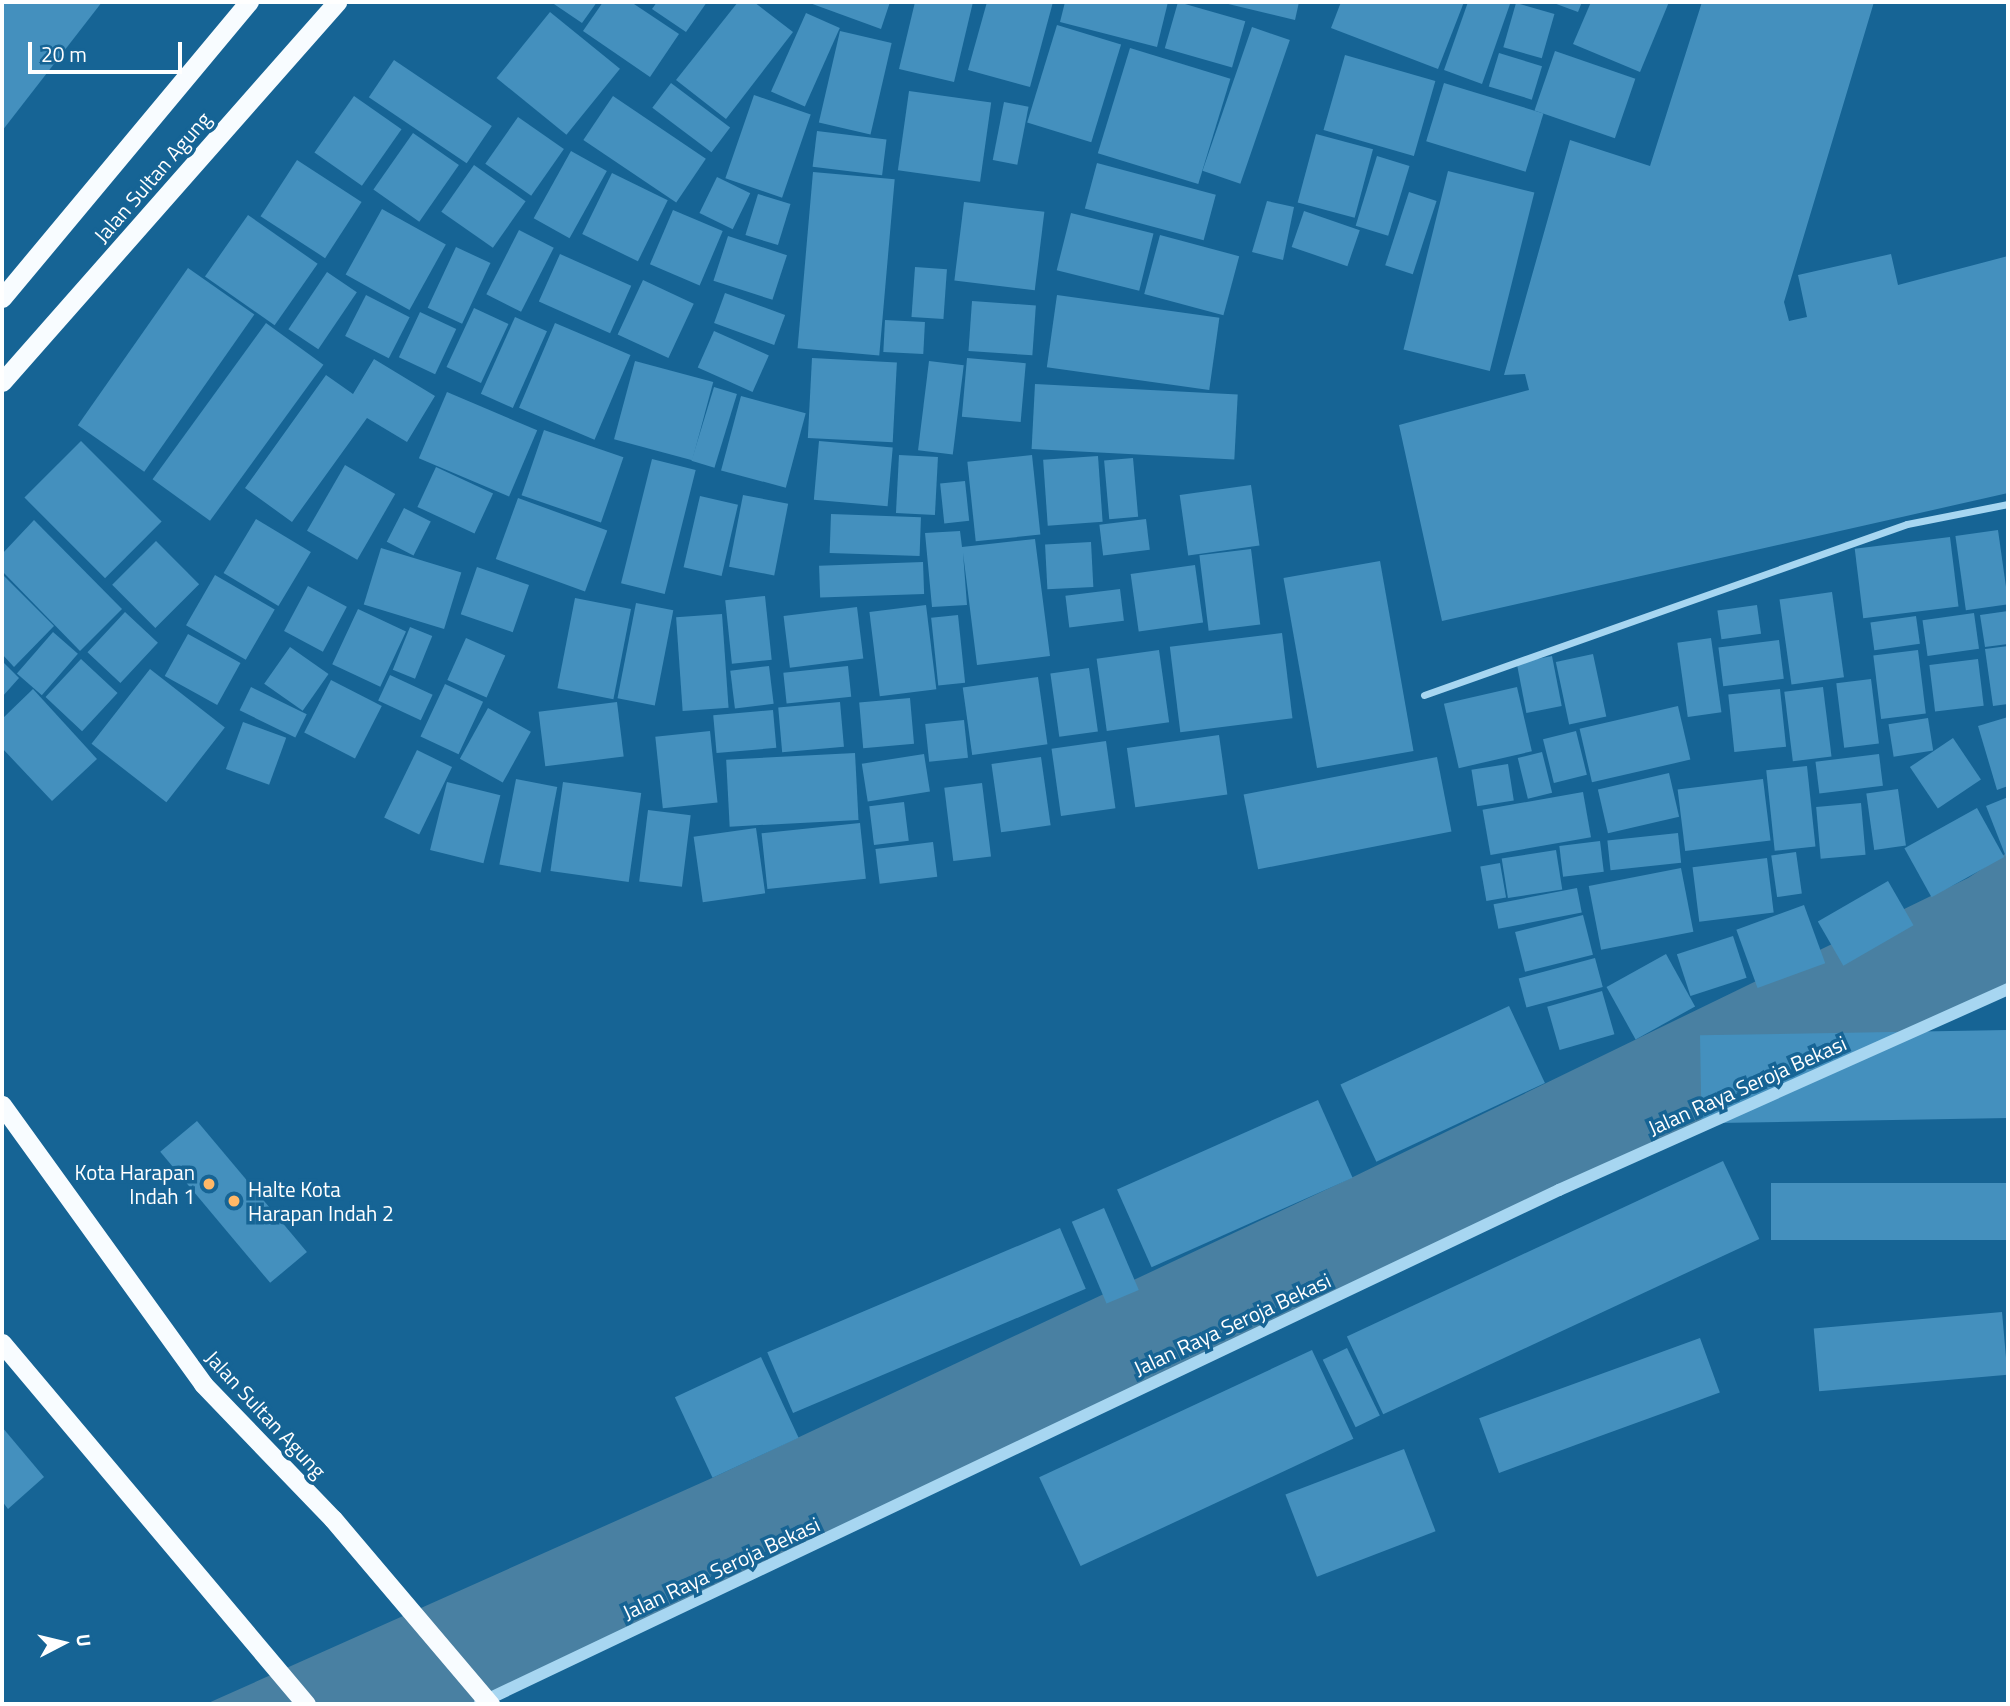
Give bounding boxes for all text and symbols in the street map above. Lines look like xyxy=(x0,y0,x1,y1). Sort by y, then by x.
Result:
scale bar xyxy=(32,28,186,72)
text: 20 m xyxy=(41,38,87,70)
street label: Jalan Sultan Agung xyxy=(88,106,216,248)
street label: Jalan Raya Seroja Bekasi xyxy=(1644,1030,1850,1140)
place label: Kota Harapan Indah 1 xyxy=(75,1159,195,1209)
marker: Kota Harapan Indah 1 xyxy=(201,1176,217,1192)
place label: Halte Kota Harapan Indah 2 xyxy=(248,1176,394,1226)
marker: Halte Kota Harapan Indah 2 xyxy=(226,1193,242,1209)
street label: Jalan Raya Seroja Bekasi xyxy=(1129,1267,1335,1381)
street label: Jalan Sultan Agung xyxy=(200,1345,332,1483)
street label: Jalan Raya Seroja Bekasi xyxy=(618,1511,824,1625)
north arrow xyxy=(28,1608,98,1678)
text: U xyxy=(69,1632,99,1648)

